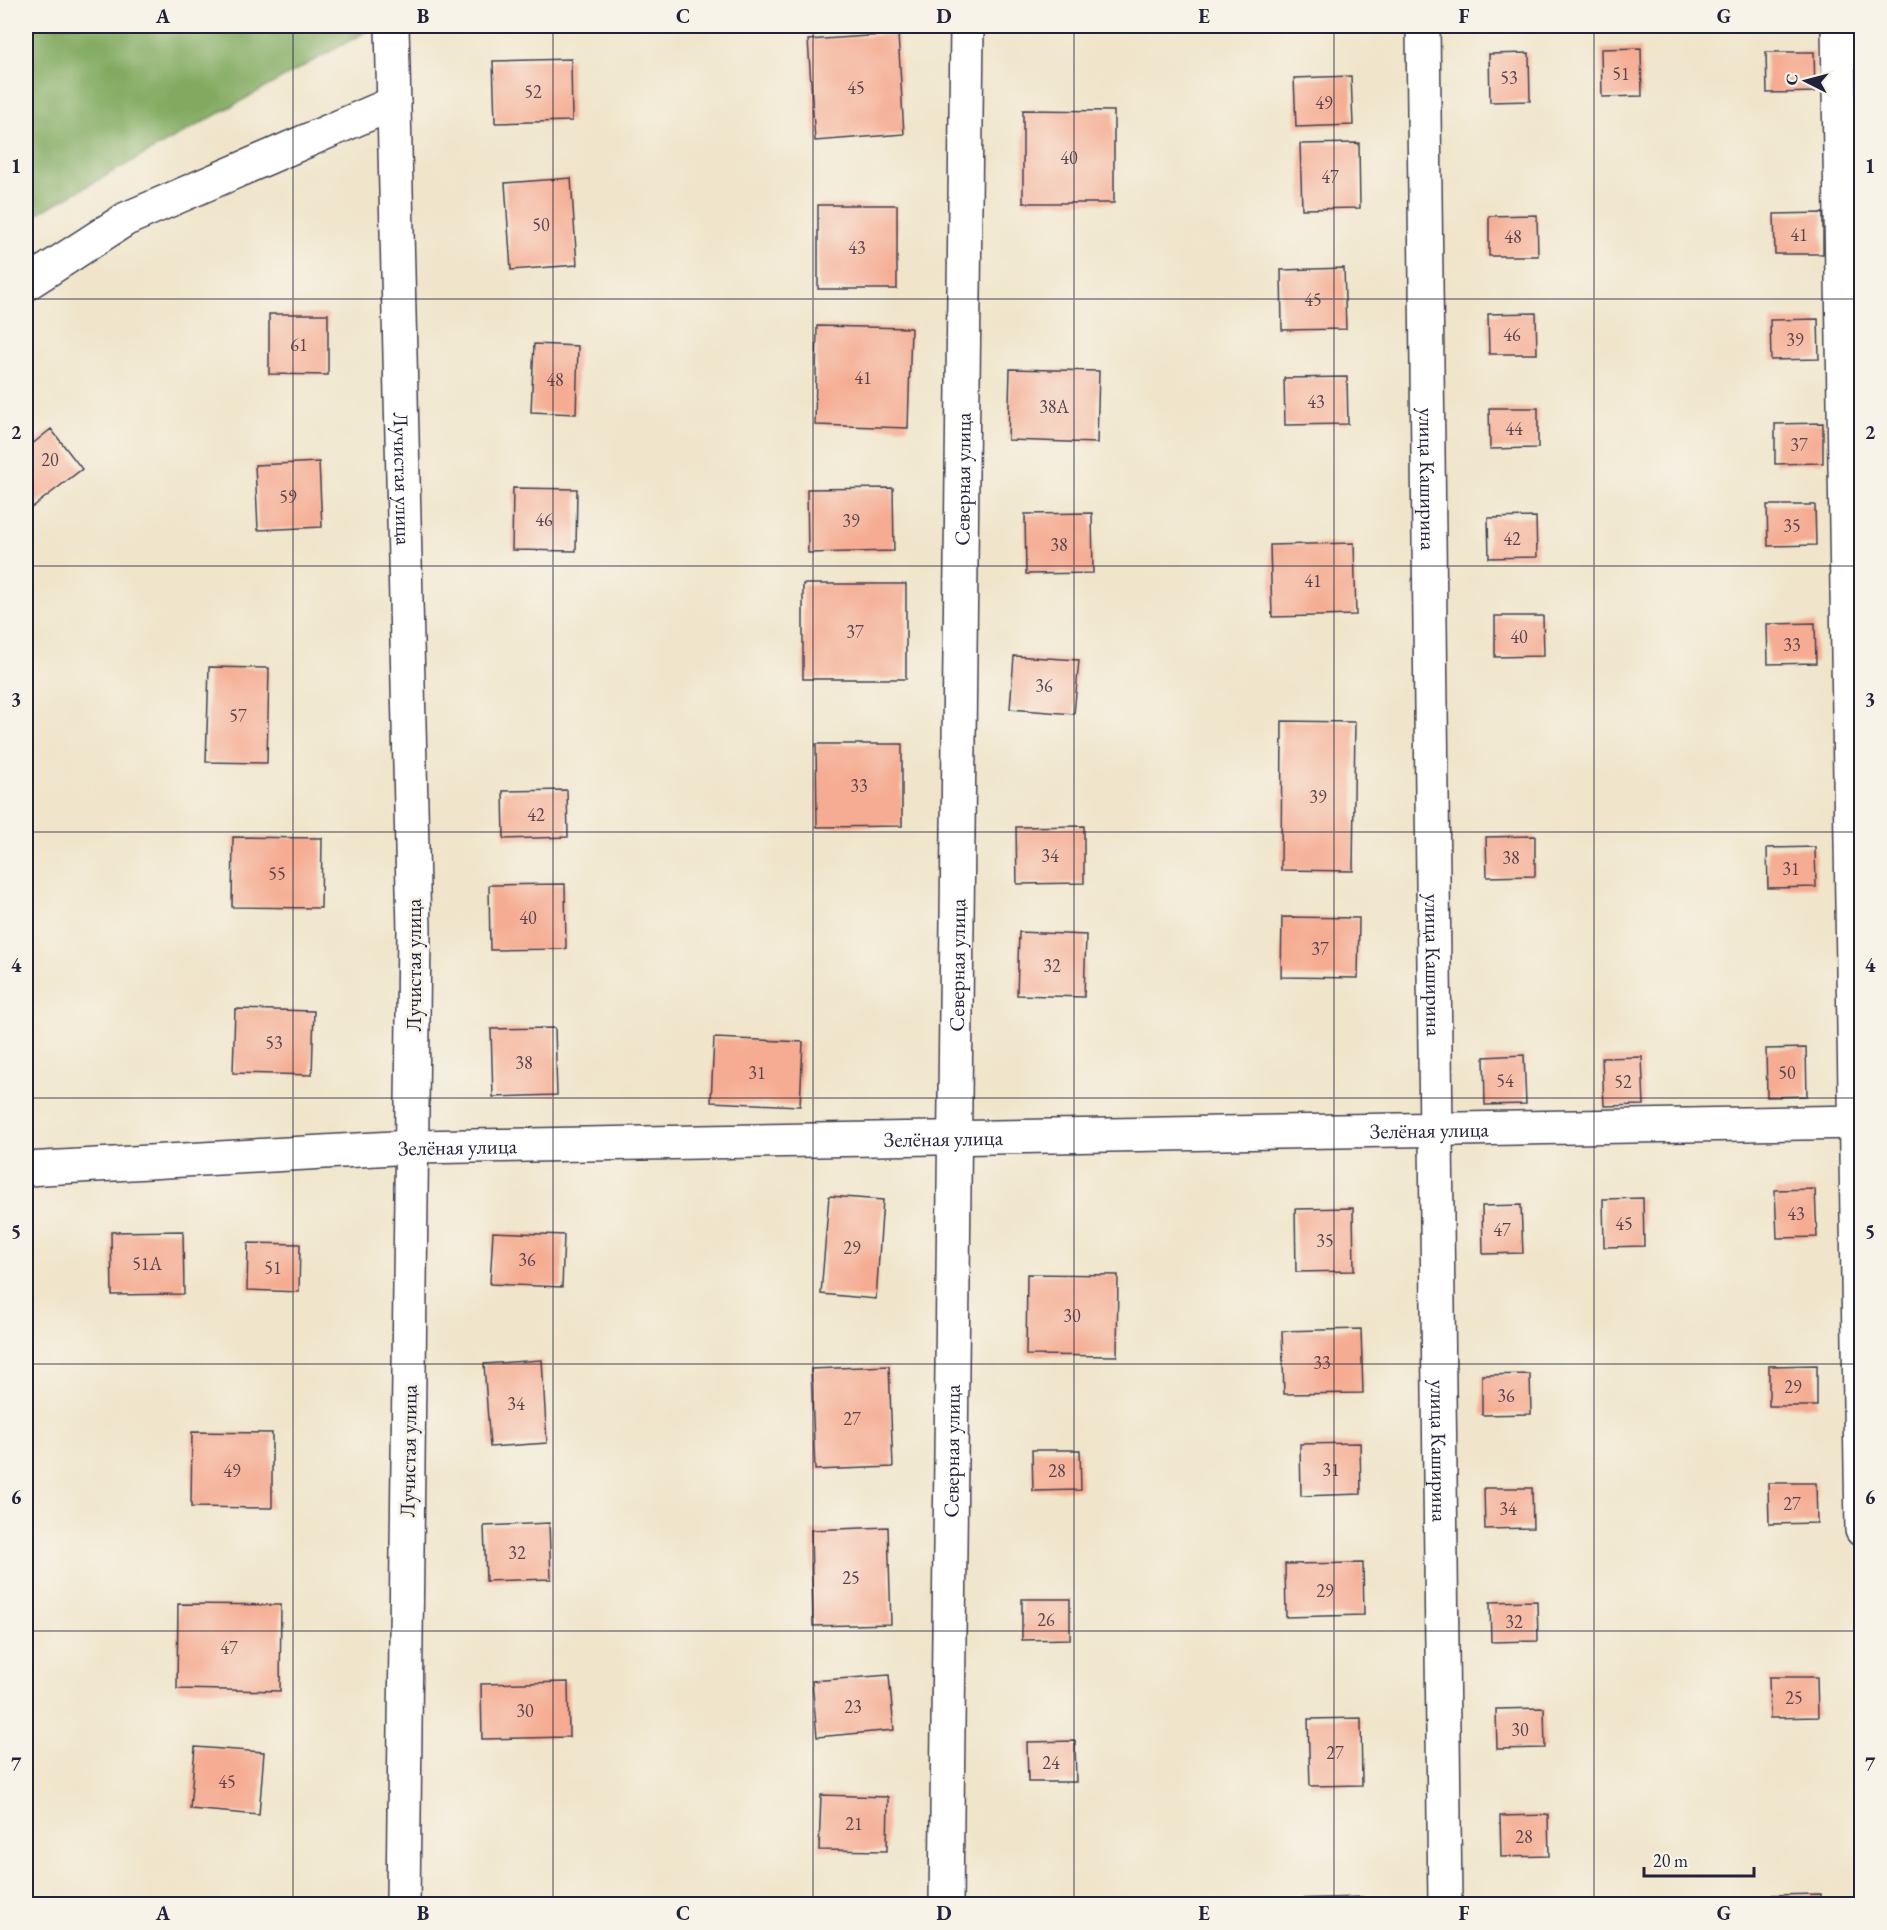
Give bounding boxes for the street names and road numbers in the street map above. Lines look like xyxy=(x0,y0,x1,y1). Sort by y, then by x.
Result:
street label: улица Каширина xyxy=(1414,408,1443,551)
street label: Лучистая улица xyxy=(388,412,418,546)
street label: Северная улица xyxy=(948,412,976,546)
street label: улица Каширина xyxy=(1420,894,1448,1037)
street label: Лучистая улица xyxy=(400,898,427,1031)
street label: Северная улица xyxy=(942,898,971,1032)
street label: Зелёная улица xyxy=(1369,1115,1490,1144)
street label: Зелёная улица xyxy=(883,1123,1004,1152)
street label: Зелёная улица xyxy=(397,1132,518,1161)
street label: улица Каширина xyxy=(1425,1379,1454,1523)
street label: Лучистая улица xyxy=(393,1384,423,1518)
street label: Северная улица xyxy=(937,1384,965,1518)

